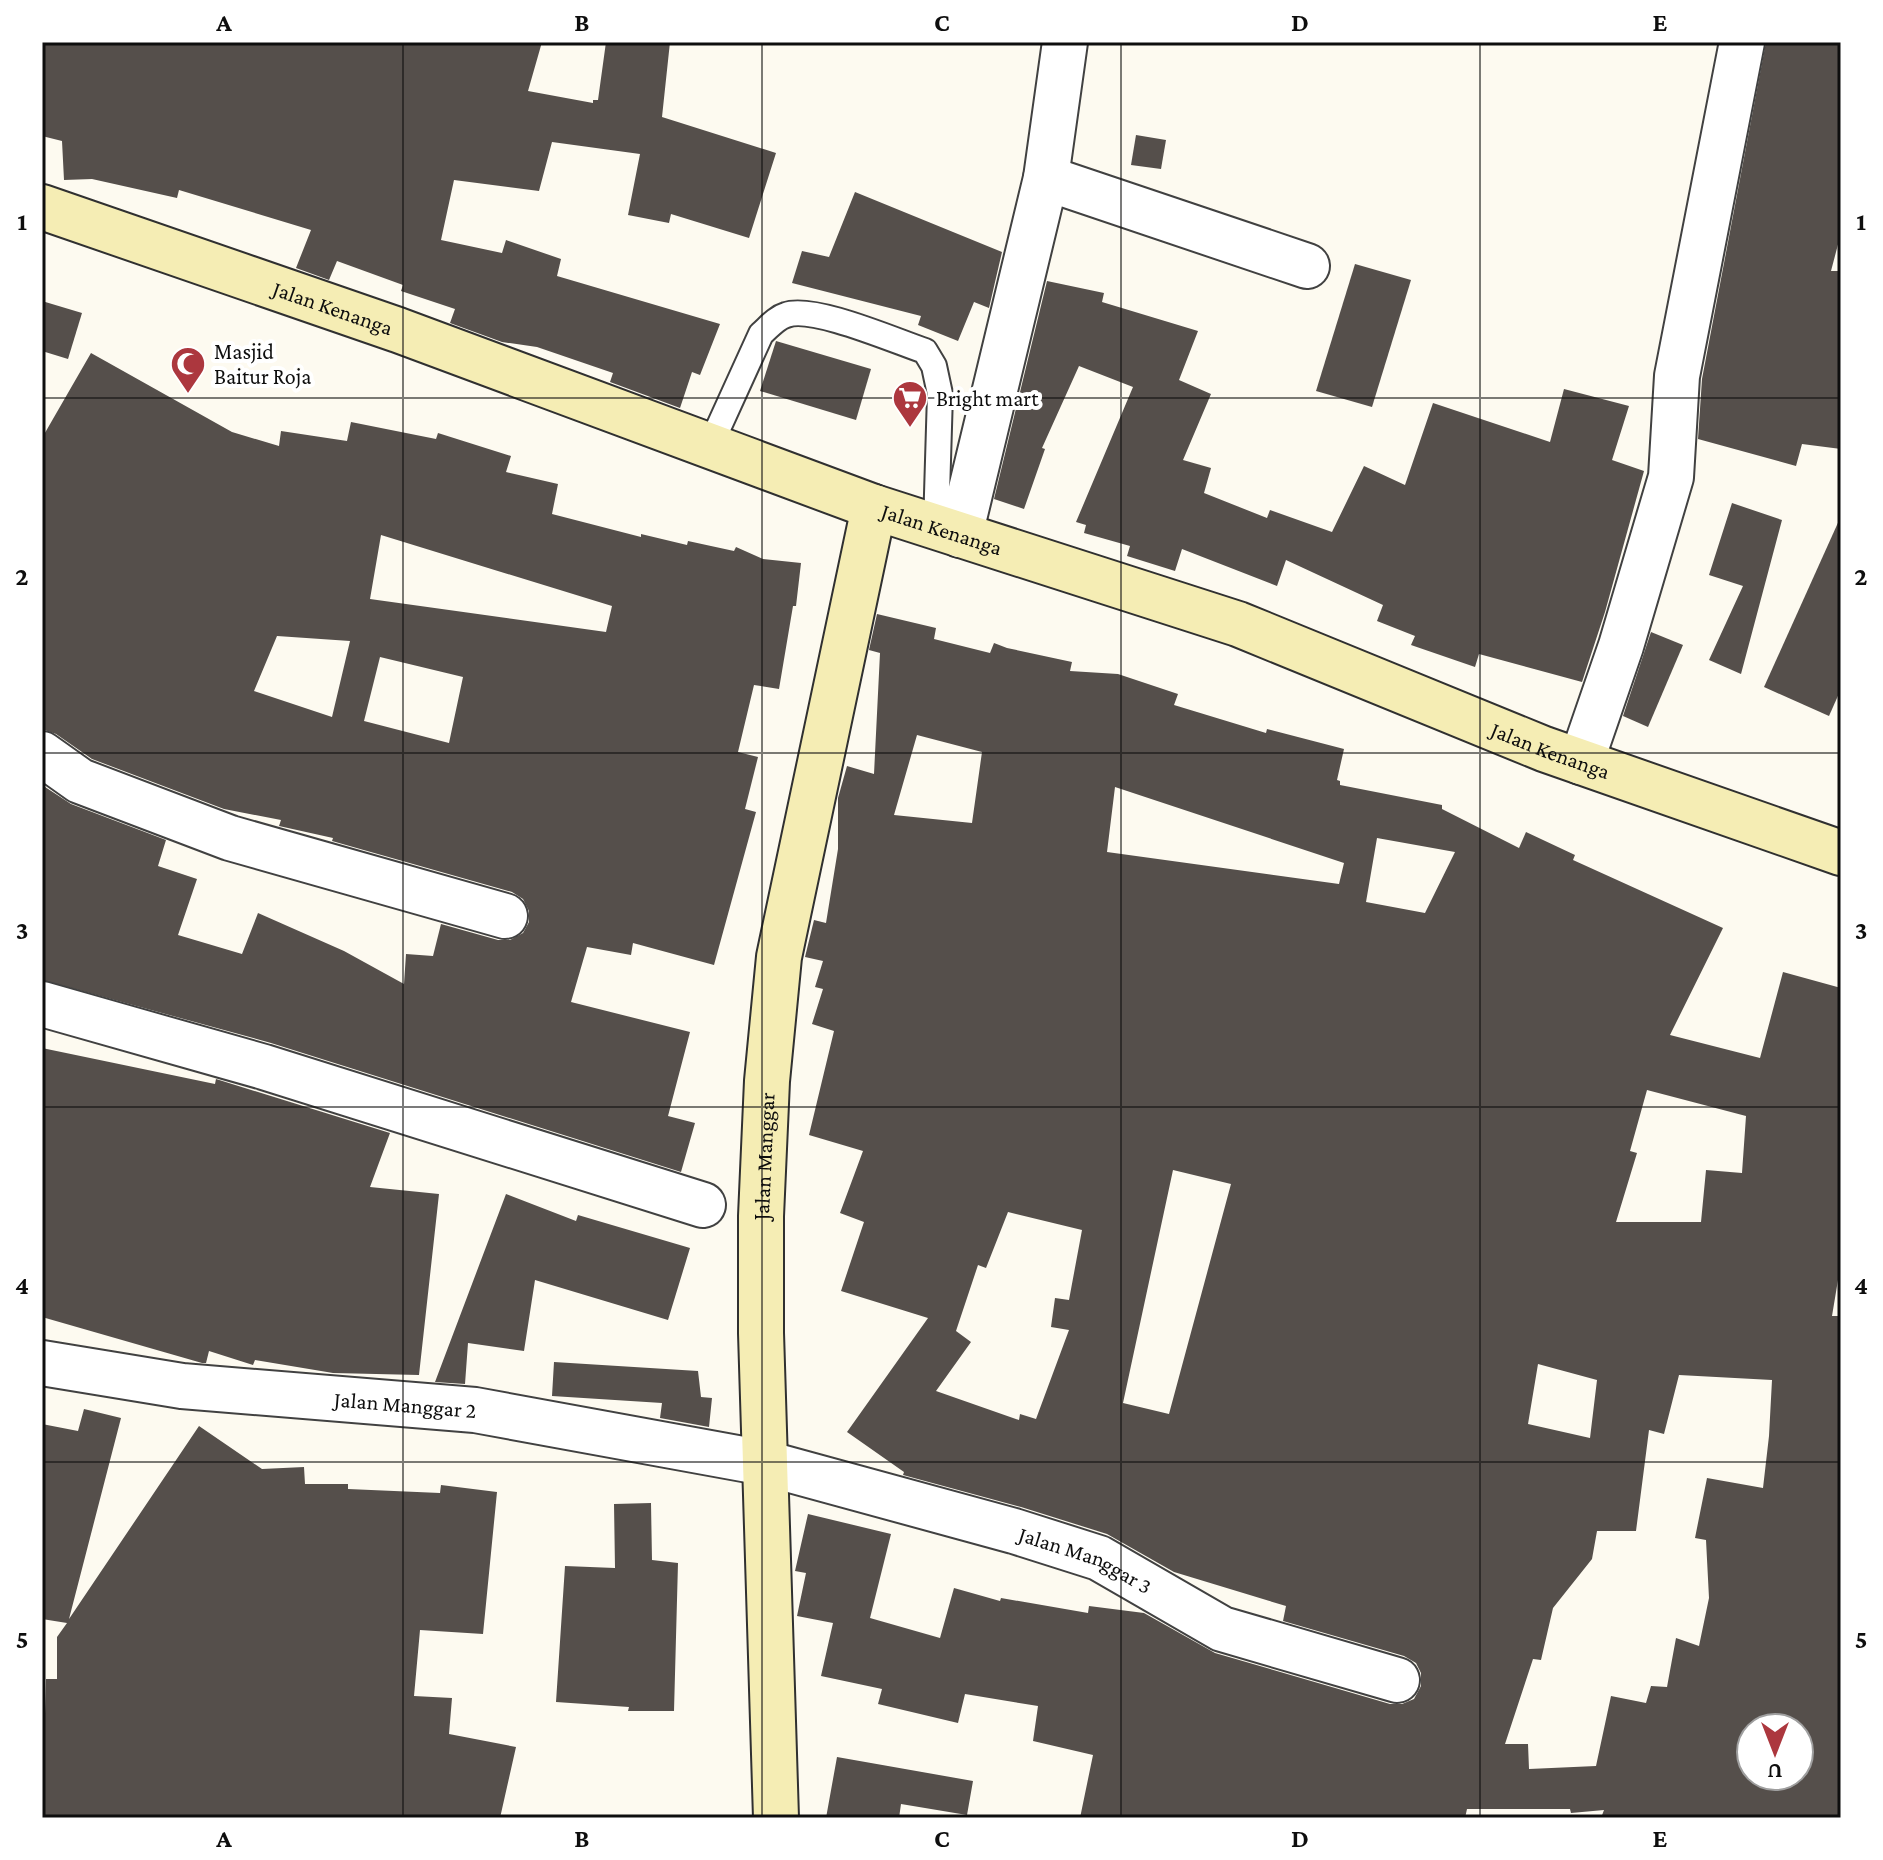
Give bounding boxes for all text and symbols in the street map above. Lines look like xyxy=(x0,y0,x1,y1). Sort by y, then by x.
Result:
text: A xyxy=(215,8,232,37)
text: B xyxy=(574,8,590,37)
text: C xyxy=(934,8,950,37)
text: D xyxy=(1291,8,1309,37)
text: E xyxy=(1653,8,1668,37)
text: 1 xyxy=(17,207,27,236)
text: 1 xyxy=(1856,207,1866,236)
street label: Jalan Kenanga xyxy=(268,275,396,340)
place label: Masjid Baitur Roja xyxy=(214,339,311,389)
mosque icon: Masjid Baitur Roja xyxy=(169,345,207,395)
supermarket icon: Bright mart xyxy=(891,379,929,429)
place label: Bright mart xyxy=(936,386,1039,411)
street label: Jalan Kenanga xyxy=(877,497,1006,560)
text: 2 xyxy=(15,562,29,591)
text: 2 xyxy=(1854,562,1868,591)
street label: Jalan Kenanga xyxy=(1486,715,1613,784)
text: 3 xyxy=(16,916,28,945)
text: 3 xyxy=(1855,916,1867,945)
street label: Jalan Manggar xyxy=(749,1092,779,1222)
text: 4 xyxy=(15,1271,29,1300)
text: 4 xyxy=(1854,1271,1868,1300)
street label: Jalan Manggar 2 xyxy=(331,1386,478,1423)
street label: Jalan Manggar 3 xyxy=(1014,1520,1157,1599)
text: 5 xyxy=(16,1625,28,1654)
text: 5 xyxy=(1855,1625,1867,1654)
north arrow xyxy=(1735,1712,1815,1792)
text: U xyxy=(1767,1759,1783,1784)
text: A xyxy=(215,1824,232,1853)
text: B xyxy=(574,1824,590,1853)
text: C xyxy=(934,1824,950,1853)
text: D xyxy=(1291,1824,1309,1853)
text: E xyxy=(1653,1824,1668,1853)

